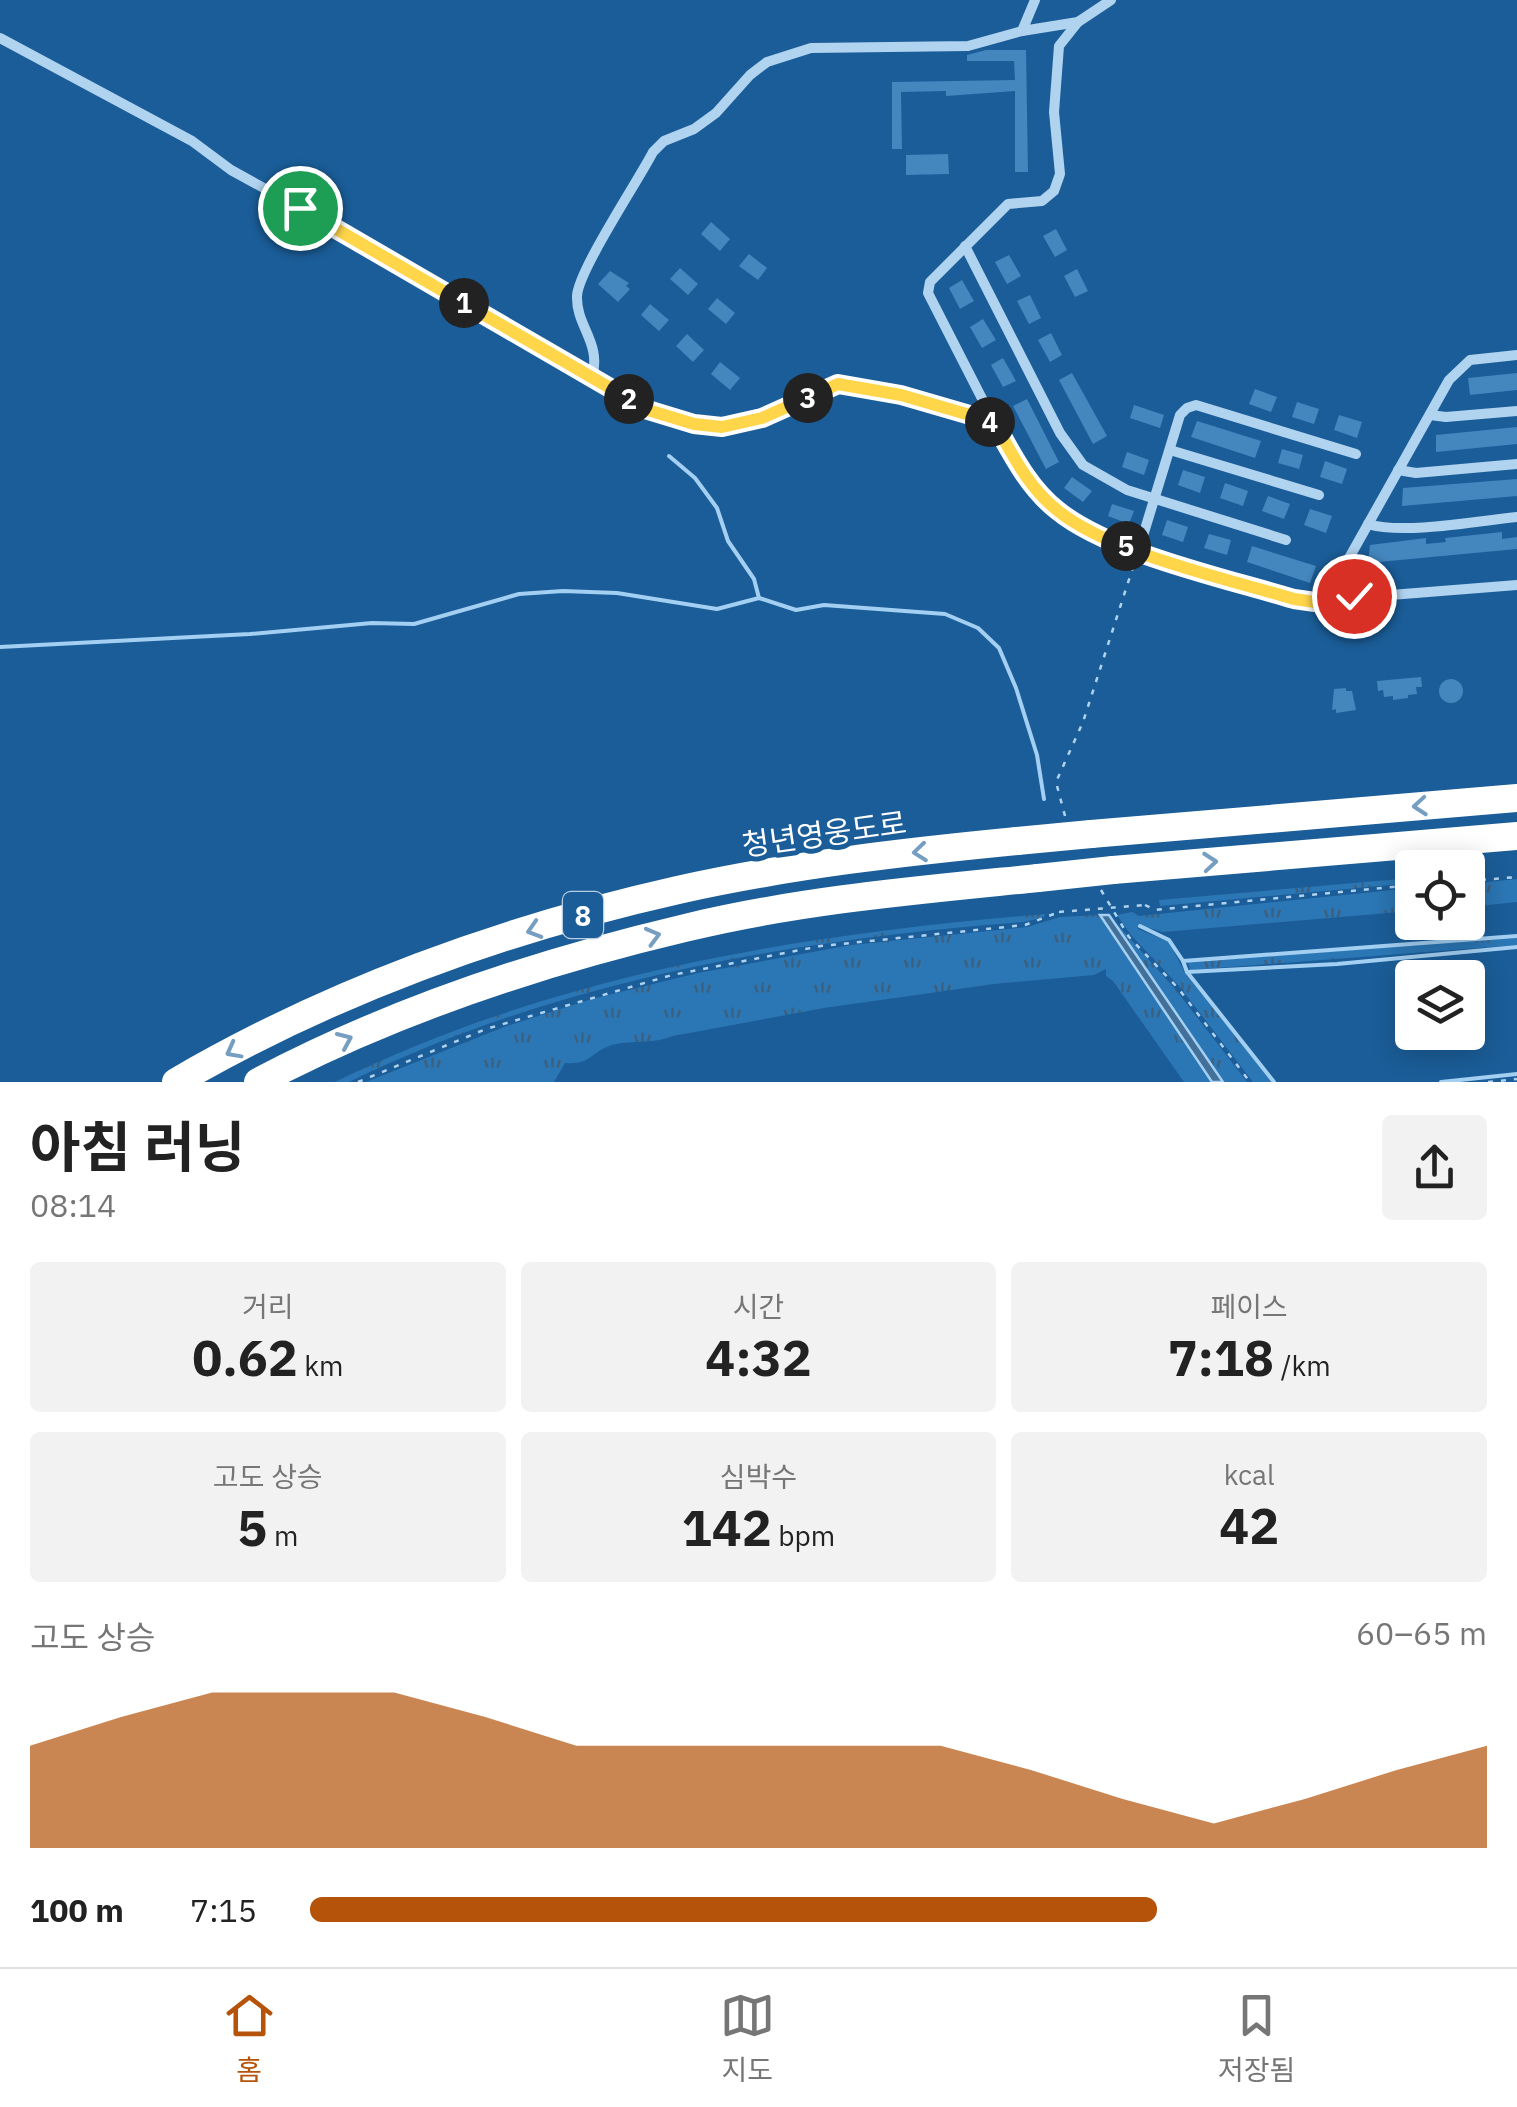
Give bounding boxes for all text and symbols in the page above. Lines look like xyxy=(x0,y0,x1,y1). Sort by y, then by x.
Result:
pin xyxy=(258,166,343,251)
icon: arrive xyxy=(273,181,328,236)
pin: 1 xyxy=(439,278,489,328)
text: 1 xyxy=(456,284,472,321)
pin: 3 xyxy=(783,373,833,423)
pin: 2 xyxy=(604,374,654,424)
text: 3 xyxy=(800,379,816,416)
text: 2 xyxy=(621,380,637,417)
pin: 4 xyxy=(965,397,1015,447)
text: 4 xyxy=(982,403,998,440)
pin: 5 xyxy=(1101,521,1151,571)
text: 5 xyxy=(1118,527,1134,564)
pin xyxy=(1312,554,1397,639)
icon: check xyxy=(1327,569,1382,624)
one-way arrow xyxy=(1411,794,1427,816)
street label: 청년영웅도로 xyxy=(739,802,909,864)
one-way arrow xyxy=(912,840,928,862)
map controls xyxy=(1395,850,1485,1050)
button: locate xyxy=(1395,850,1485,940)
one-way arrow xyxy=(1202,852,1218,874)
road number: 8 xyxy=(563,892,603,938)
one-way arrow xyxy=(526,918,543,938)
one-way arrow xyxy=(644,927,661,948)
button: layers xyxy=(1395,960,1485,1050)
one-way arrow xyxy=(335,1032,353,1052)
one-way arrow xyxy=(226,1039,244,1059)
text: 아침 러닝 xyxy=(30,1111,245,1182)
button: share xyxy=(1382,1115,1487,1220)
text: 08:14 xyxy=(30,1184,116,1226)
text: 거리 xyxy=(242,1288,294,1325)
text: 시간 xyxy=(733,1288,784,1325)
text: 페이스 xyxy=(1211,1288,1288,1325)
text: 0.62 xyxy=(192,1325,298,1390)
text: 4:32 xyxy=(705,1325,812,1390)
text: 7:18 xyxy=(1168,1325,1274,1390)
text: km xyxy=(298,1347,343,1384)
text: /km xyxy=(1274,1347,1331,1384)
text: kcal xyxy=(1224,1456,1275,1493)
text: 고도 상승 xyxy=(213,1458,323,1495)
text: 심박수 xyxy=(720,1458,797,1495)
text: 42 xyxy=(1219,1493,1279,1558)
text: 5 xyxy=(237,1495,267,1560)
text: 142 xyxy=(682,1495,772,1560)
text: m xyxy=(267,1517,298,1554)
text: bpm xyxy=(772,1517,835,1554)
text: 60–65 m xyxy=(1356,1612,1487,1654)
text: 고도 상승 xyxy=(30,1616,155,1658)
text: 100 m xyxy=(30,1889,124,1931)
text: 7:15 xyxy=(190,1889,257,1931)
tab: 홈 xyxy=(222,1988,277,2088)
tab: 지도 xyxy=(720,1988,775,2088)
tab: 저장됨 xyxy=(1218,1988,1295,2088)

